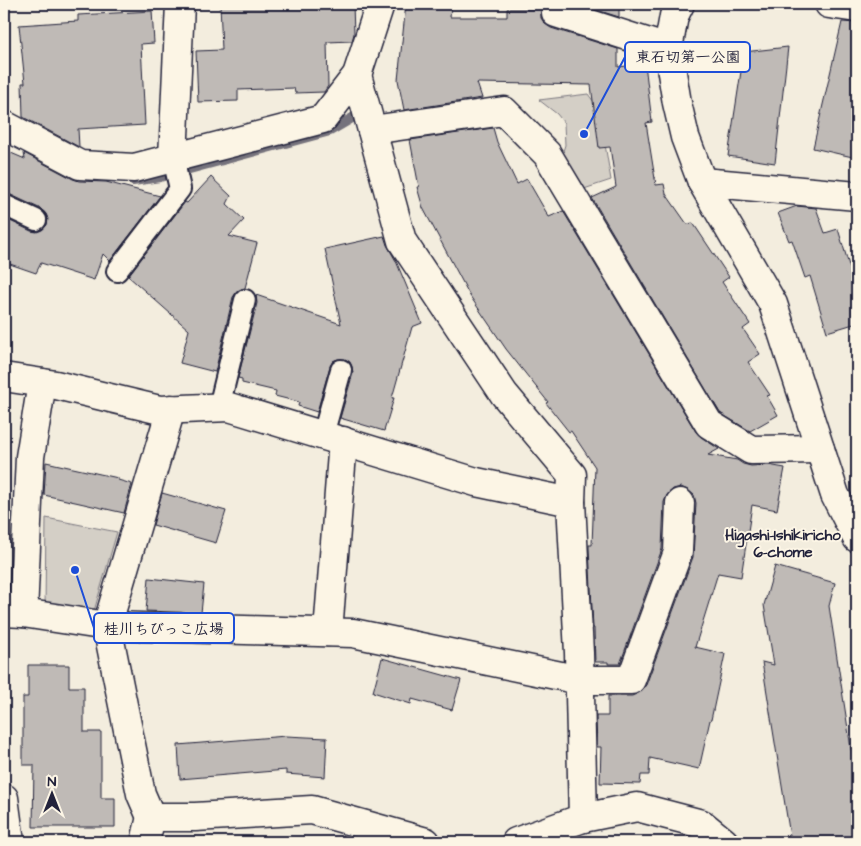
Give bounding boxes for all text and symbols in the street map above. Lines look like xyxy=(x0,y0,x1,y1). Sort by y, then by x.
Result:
callout: 東石切第一公園 xyxy=(625,42,750,72)
text: 東石切第一公園 xyxy=(635,47,741,68)
district label: Higashi-Ishikiricho 6-chome xyxy=(725,525,841,563)
callout: 桂川ちびっこ広場 xyxy=(94,613,234,643)
text: 桂川ちびっこ広場 xyxy=(104,619,224,640)
north arrow xyxy=(28,768,78,818)
text: N xyxy=(48,772,57,792)

